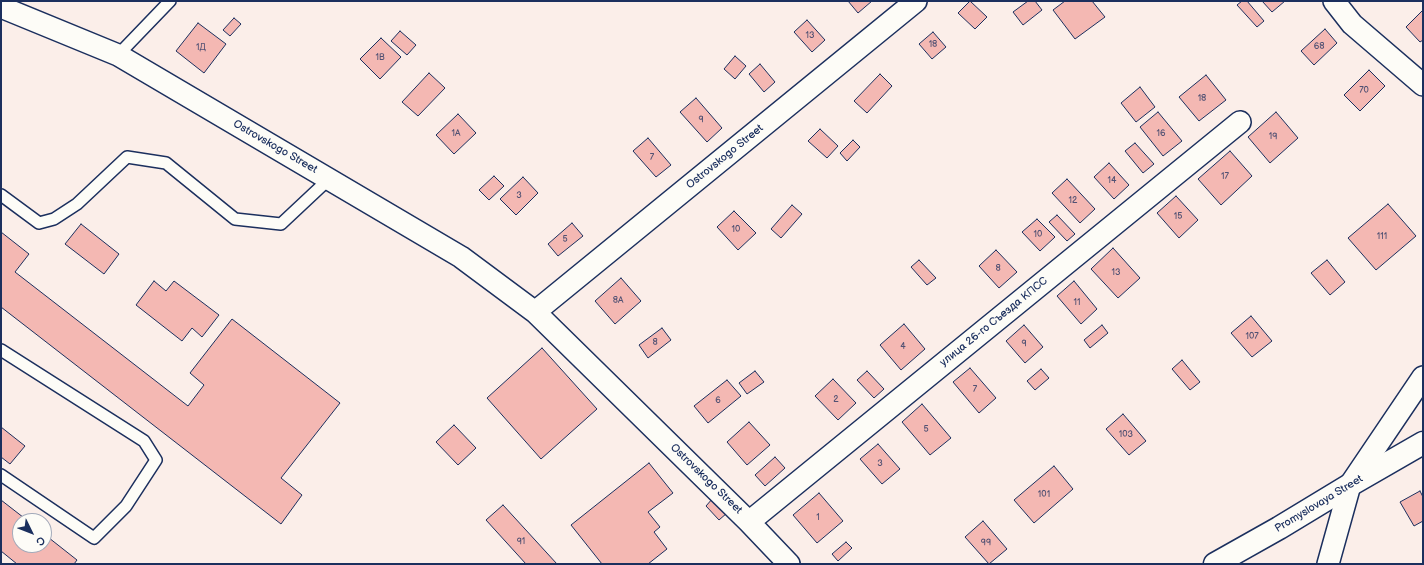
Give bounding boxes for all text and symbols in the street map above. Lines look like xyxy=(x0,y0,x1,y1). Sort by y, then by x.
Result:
house number: 13 xyxy=(805,31,815,41)
house number: 18 xyxy=(929,40,937,50)
house number: 68 xyxy=(1314,42,1324,52)
house number: 1Д xyxy=(196,43,206,53)
house number: 1В xyxy=(375,53,385,63)
house number: 70 xyxy=(1359,86,1369,96)
house number: 18 xyxy=(1198,94,1206,104)
house number: 9 xyxy=(698,115,704,125)
street label: Ostrovskogo Street xyxy=(231,118,319,176)
street label: Ostrovskogo Street xyxy=(684,122,766,192)
house number: 1А xyxy=(452,129,460,139)
house number: 16 xyxy=(1157,129,1165,139)
house number: 19 xyxy=(1269,132,1277,142)
house number: 7 xyxy=(650,153,654,163)
house number: 17 xyxy=(1221,172,1229,182)
house number: 14 xyxy=(1108,176,1116,186)
house number: 3 xyxy=(516,191,522,201)
house number: 12 xyxy=(1069,196,1077,206)
house number: 15 xyxy=(1174,212,1182,222)
house number: 10 xyxy=(732,225,740,235)
house number: 10 xyxy=(1034,230,1042,240)
house number: 111 xyxy=(1377,232,1387,242)
house number: 5 xyxy=(562,235,568,245)
house number: 8 xyxy=(995,264,1001,274)
house number: 13 xyxy=(1111,268,1121,278)
street label: улица 26-го Съезда КПСС xyxy=(937,274,1051,370)
house number: 8А xyxy=(613,296,623,306)
house number: 11 xyxy=(1074,298,1080,308)
house number: 107 xyxy=(1245,332,1259,342)
house number: 8 xyxy=(652,338,658,348)
house number: 9 xyxy=(1021,339,1027,349)
house number: 4 xyxy=(900,342,906,352)
house number: 7 xyxy=(973,385,977,395)
house number: 2 xyxy=(833,395,839,405)
house number: 6 xyxy=(715,396,721,406)
house number: 5 xyxy=(923,425,929,435)
house number: 103 xyxy=(1119,430,1133,440)
street label: Ostrovskogo Street xyxy=(667,441,745,517)
house number: 3 xyxy=(877,459,883,469)
street label: Promyslovaya Street xyxy=(1273,473,1365,535)
house number: 101 xyxy=(1038,490,1050,500)
north arrow xyxy=(12,513,52,553)
house number: 1 xyxy=(816,513,820,523)
text: С xyxy=(33,534,48,548)
house number: 91 xyxy=(517,537,525,547)
house number: 99 xyxy=(981,538,991,548)

